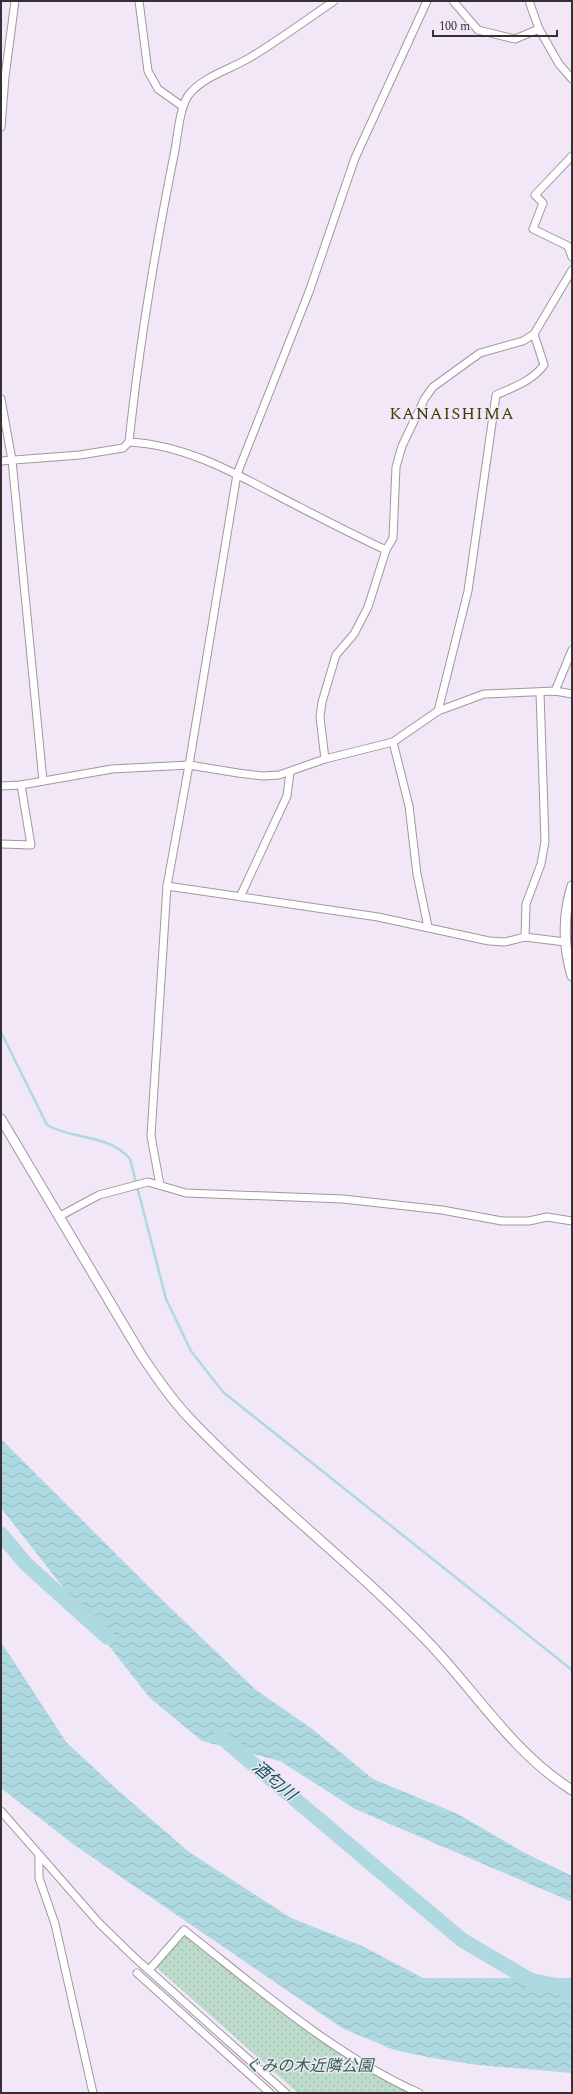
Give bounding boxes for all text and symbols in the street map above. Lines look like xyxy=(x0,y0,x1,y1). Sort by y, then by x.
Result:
scale bar xyxy=(433,12,557,38)
text: 100 m xyxy=(439,17,470,36)
district label: KANAISHIMA xyxy=(389,401,515,427)
water label: 酒匂川 xyxy=(246,1755,303,1809)
park label: ぐみの木近隣公園 xyxy=(245,2054,375,2078)

